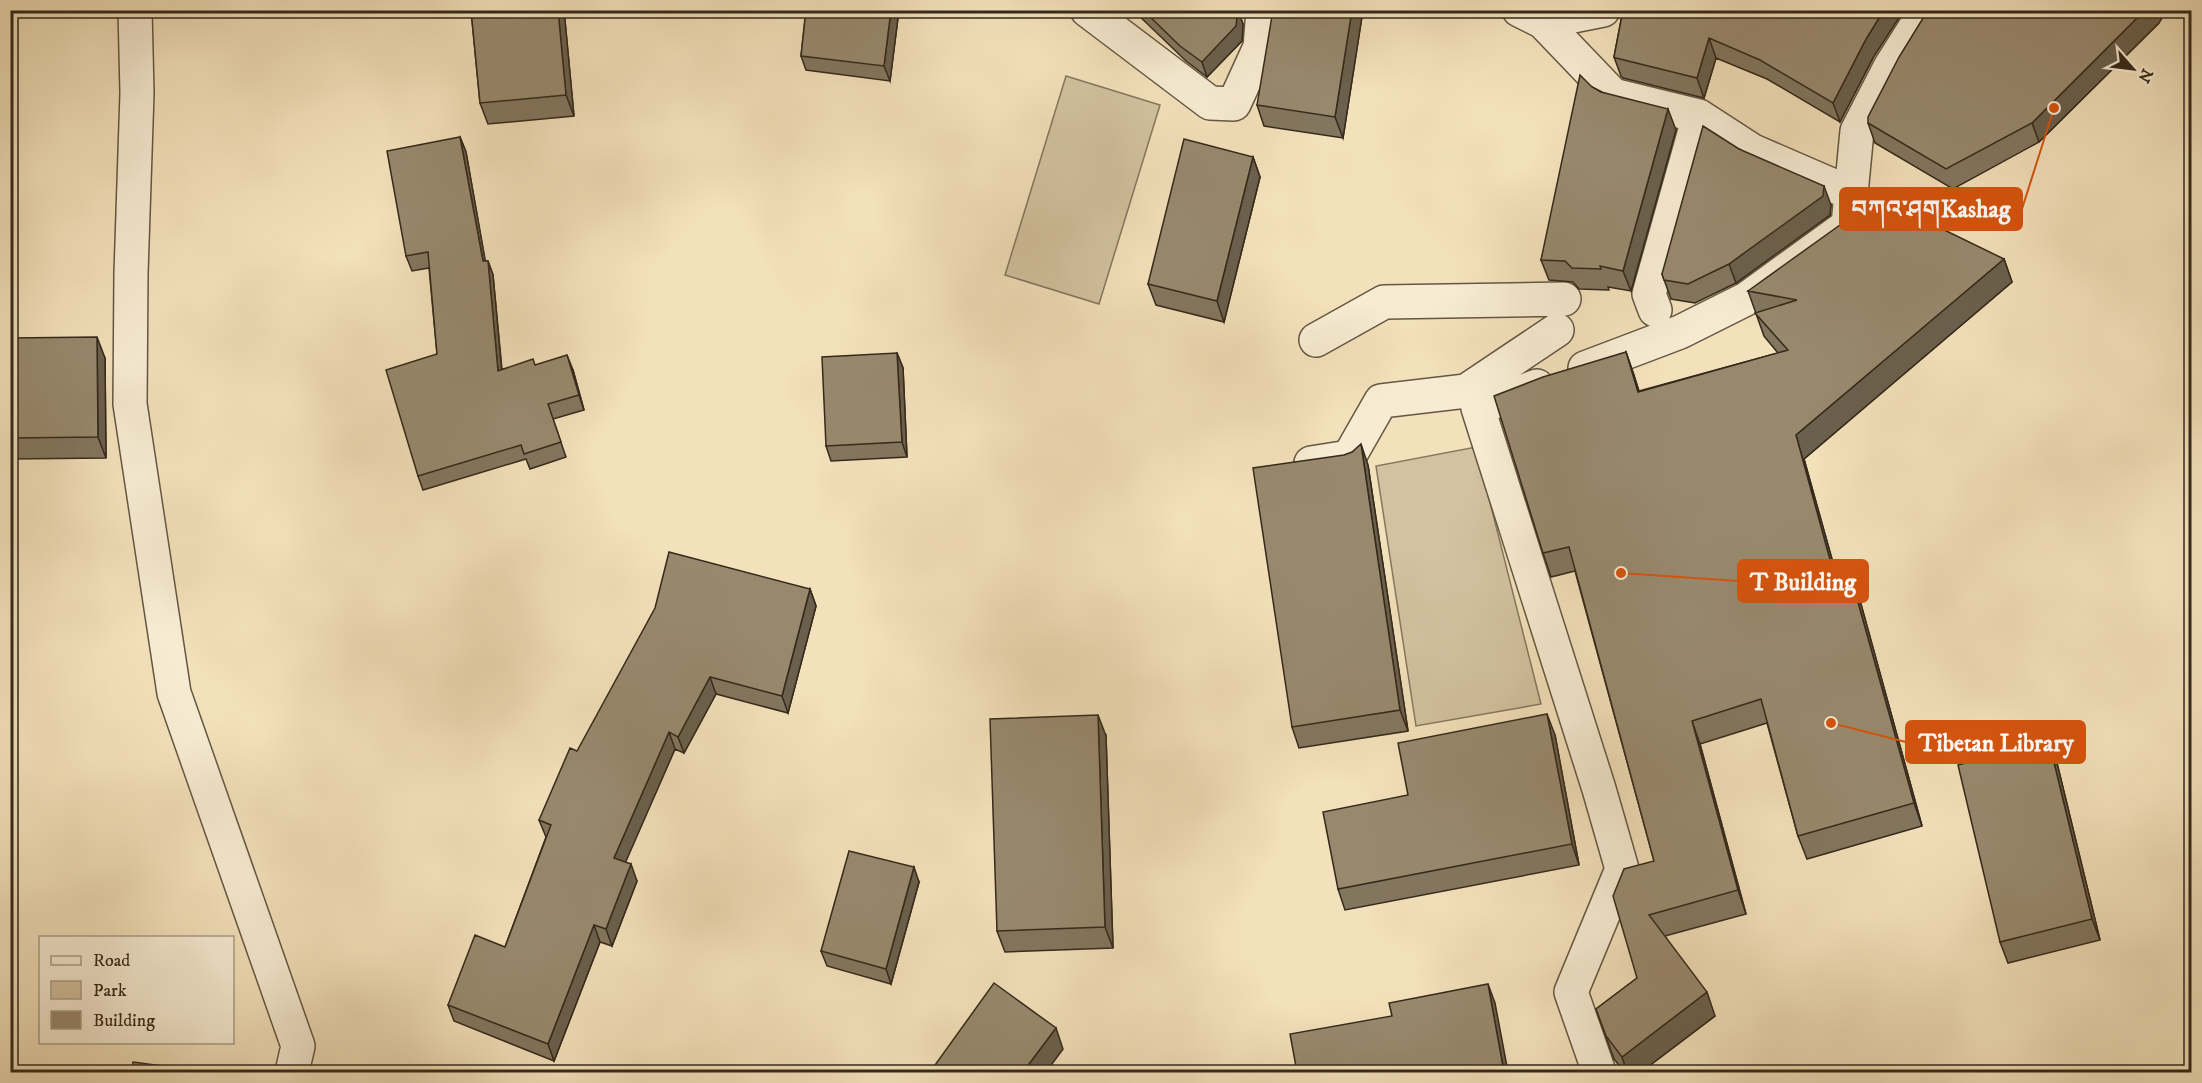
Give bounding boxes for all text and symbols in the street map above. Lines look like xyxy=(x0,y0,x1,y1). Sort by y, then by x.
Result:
north arrow xyxy=(2103,39,2163,99)
text: N xyxy=(2133,65,2157,86)
callout: བཀའ་ཤགKashag xyxy=(1840,188,2022,230)
text: བཀའ་ཤགKashag xyxy=(1852,195,2012,229)
callout: T Building xyxy=(1738,560,1868,602)
text: T Building xyxy=(1749,568,1857,598)
callout: Tibetan Library xyxy=(1906,721,2085,763)
text: Tibetan Library xyxy=(1917,729,2074,759)
legend xyxy=(39,936,234,1044)
text: Road xyxy=(93,950,130,972)
text: Park xyxy=(93,980,127,1002)
text: Building xyxy=(93,1010,155,1032)

